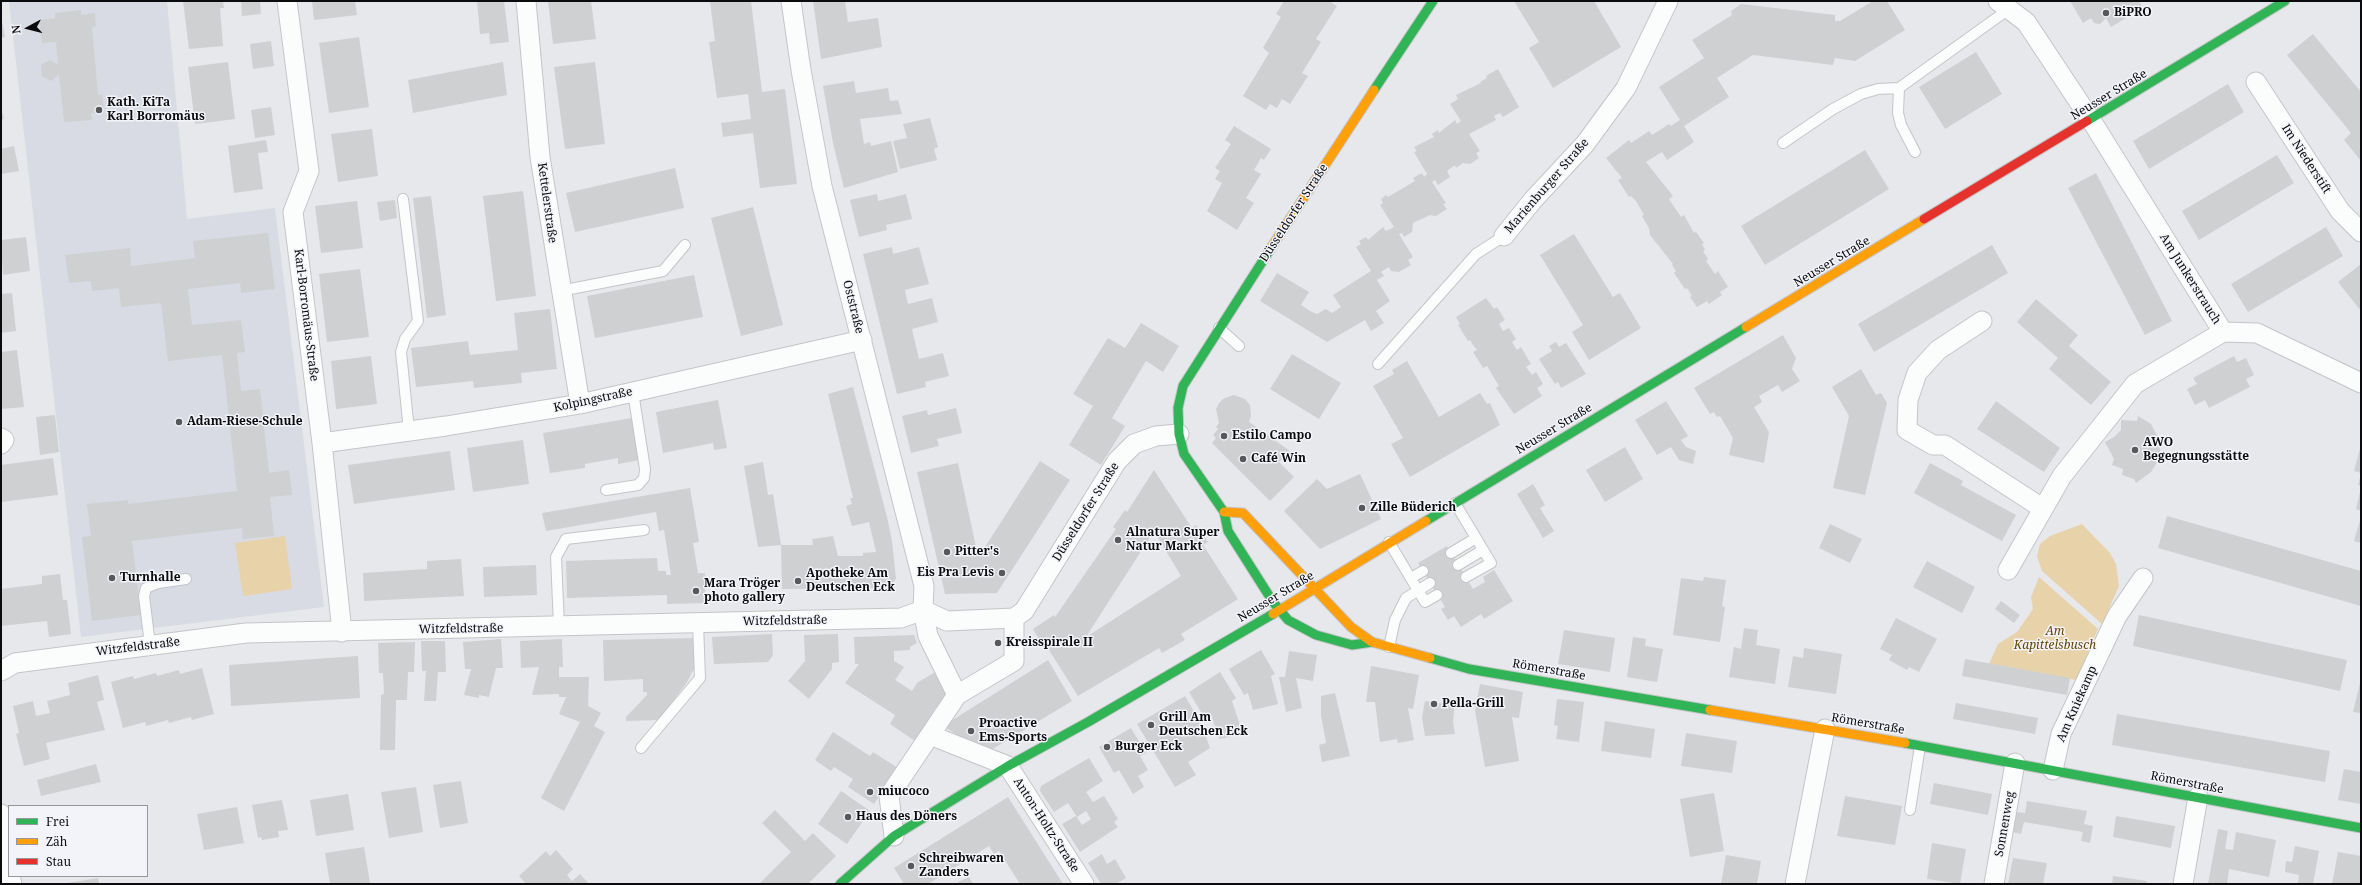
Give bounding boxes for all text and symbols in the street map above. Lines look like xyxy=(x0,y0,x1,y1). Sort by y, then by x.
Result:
place label: BiPRO xyxy=(2114,6,2152,20)
north arrow xyxy=(8,8,48,48)
marker: BiPRO xyxy=(2101,8,2111,18)
text: N xyxy=(8,24,24,35)
street label: Neusser Straße xyxy=(2068,67,2150,123)
place label: Kath. KiTa Karl Borromäus xyxy=(107,96,205,124)
marker: Kath. KiTa Karl Borromäus xyxy=(94,105,104,115)
street label: Im Niederstift xyxy=(2278,122,2334,196)
street label: Marienburger Straße xyxy=(1502,136,1592,236)
street label: Düsseldorfer Straße xyxy=(1257,161,1331,265)
street label: Kettelerstraße xyxy=(534,162,560,244)
street label: Am Junkerstrauch xyxy=(2156,231,2224,327)
street label: Neusser Straße xyxy=(1791,234,1873,290)
street label: Karl-Borromäus-Straße xyxy=(291,248,321,382)
street label: Oststraße xyxy=(839,279,867,335)
street label: Kolpingstraße xyxy=(552,385,634,415)
street label: Neusser Straße xyxy=(1513,401,1595,457)
place label: Adam-Riese-Schule xyxy=(187,415,303,429)
marker: Adam-Riese-Schule xyxy=(174,417,184,427)
place label: Estilo Campo xyxy=(1232,429,1312,443)
marker: Estilo Campo xyxy=(1219,431,1229,441)
place label: AWO Begegnungsstätte xyxy=(2143,436,2249,464)
marker: AWO Begegnungsstätte xyxy=(2130,445,2140,455)
place label: Café Win xyxy=(1251,452,1306,466)
marker: Café Win xyxy=(1238,454,1248,464)
street label: Düsseldorfer Straße xyxy=(1050,460,1122,564)
place label: Zille Büderich xyxy=(1370,501,1456,515)
marker: Zille Büderich xyxy=(1357,503,1367,513)
place label: Alnatura Super Natur Markt xyxy=(1126,526,1220,554)
marker: Alnatura Super Natur Markt xyxy=(1113,535,1123,545)
place label: Pitter's xyxy=(955,545,999,559)
marker: Pitter's xyxy=(942,547,952,557)
place label: Eis Pra Levis xyxy=(917,566,994,580)
place label: Apotheke Am Deutschen Eck xyxy=(806,567,895,595)
marker: Eis Pra Levis xyxy=(997,568,1007,578)
street label: Neusser Straße xyxy=(1235,569,1317,625)
place label: Turnhalle xyxy=(120,571,181,585)
marker: Turnhalle xyxy=(107,573,117,583)
marker: Apotheke Am Deutschen Eck xyxy=(793,576,803,586)
place label: Mara Tröger photo gallery xyxy=(704,577,785,605)
marker: Mara Tröger photo gallery xyxy=(691,586,701,596)
street label: Witzfeldstraße xyxy=(743,613,827,629)
street label: Witzfeldstraße xyxy=(419,621,503,637)
park label: Am Kapittelsbusch xyxy=(2014,625,2096,653)
street label: Witzfeldstraße xyxy=(95,635,181,659)
place label: Kreisspirale II xyxy=(1006,636,1093,650)
marker: Kreisspirale II xyxy=(993,638,1003,648)
street label: Römerstraße xyxy=(1511,656,1587,684)
street label: Am Kniekamp xyxy=(2054,664,2100,744)
place label: Pella-Grill xyxy=(1442,697,1504,711)
marker: Pella-Grill xyxy=(1429,699,1439,709)
street label: Römerstraße xyxy=(1830,710,1906,738)
place label: Grill Am Deutschen Eck xyxy=(1159,711,1248,739)
place label: Proactive Ems-Sports xyxy=(979,717,1047,745)
marker: Grill Am Deutschen Eck xyxy=(1146,720,1156,730)
marker: Proactive Ems-Sports xyxy=(966,726,976,736)
place label: Burger Eck xyxy=(1115,740,1182,754)
marker: Burger Eck xyxy=(1102,742,1112,752)
street label: Römerstraße xyxy=(2149,769,2225,797)
street label: Anton-Holtz-Straße xyxy=(1010,775,1082,875)
place label: miucoco xyxy=(878,785,929,799)
marker: miucoco xyxy=(865,787,875,797)
street label: Sonnenweg xyxy=(1992,790,2018,858)
legend xyxy=(8,805,148,877)
place label: Haus des Döners xyxy=(856,810,957,824)
marker: Haus des Döners xyxy=(843,812,853,822)
text: Frei xyxy=(46,813,69,830)
text: Zäh xyxy=(46,833,67,850)
place label: Schreibwaren Zanders xyxy=(919,852,1004,880)
text: Stau xyxy=(46,853,71,870)
marker: Schreibwaren Zanders xyxy=(906,861,916,871)

